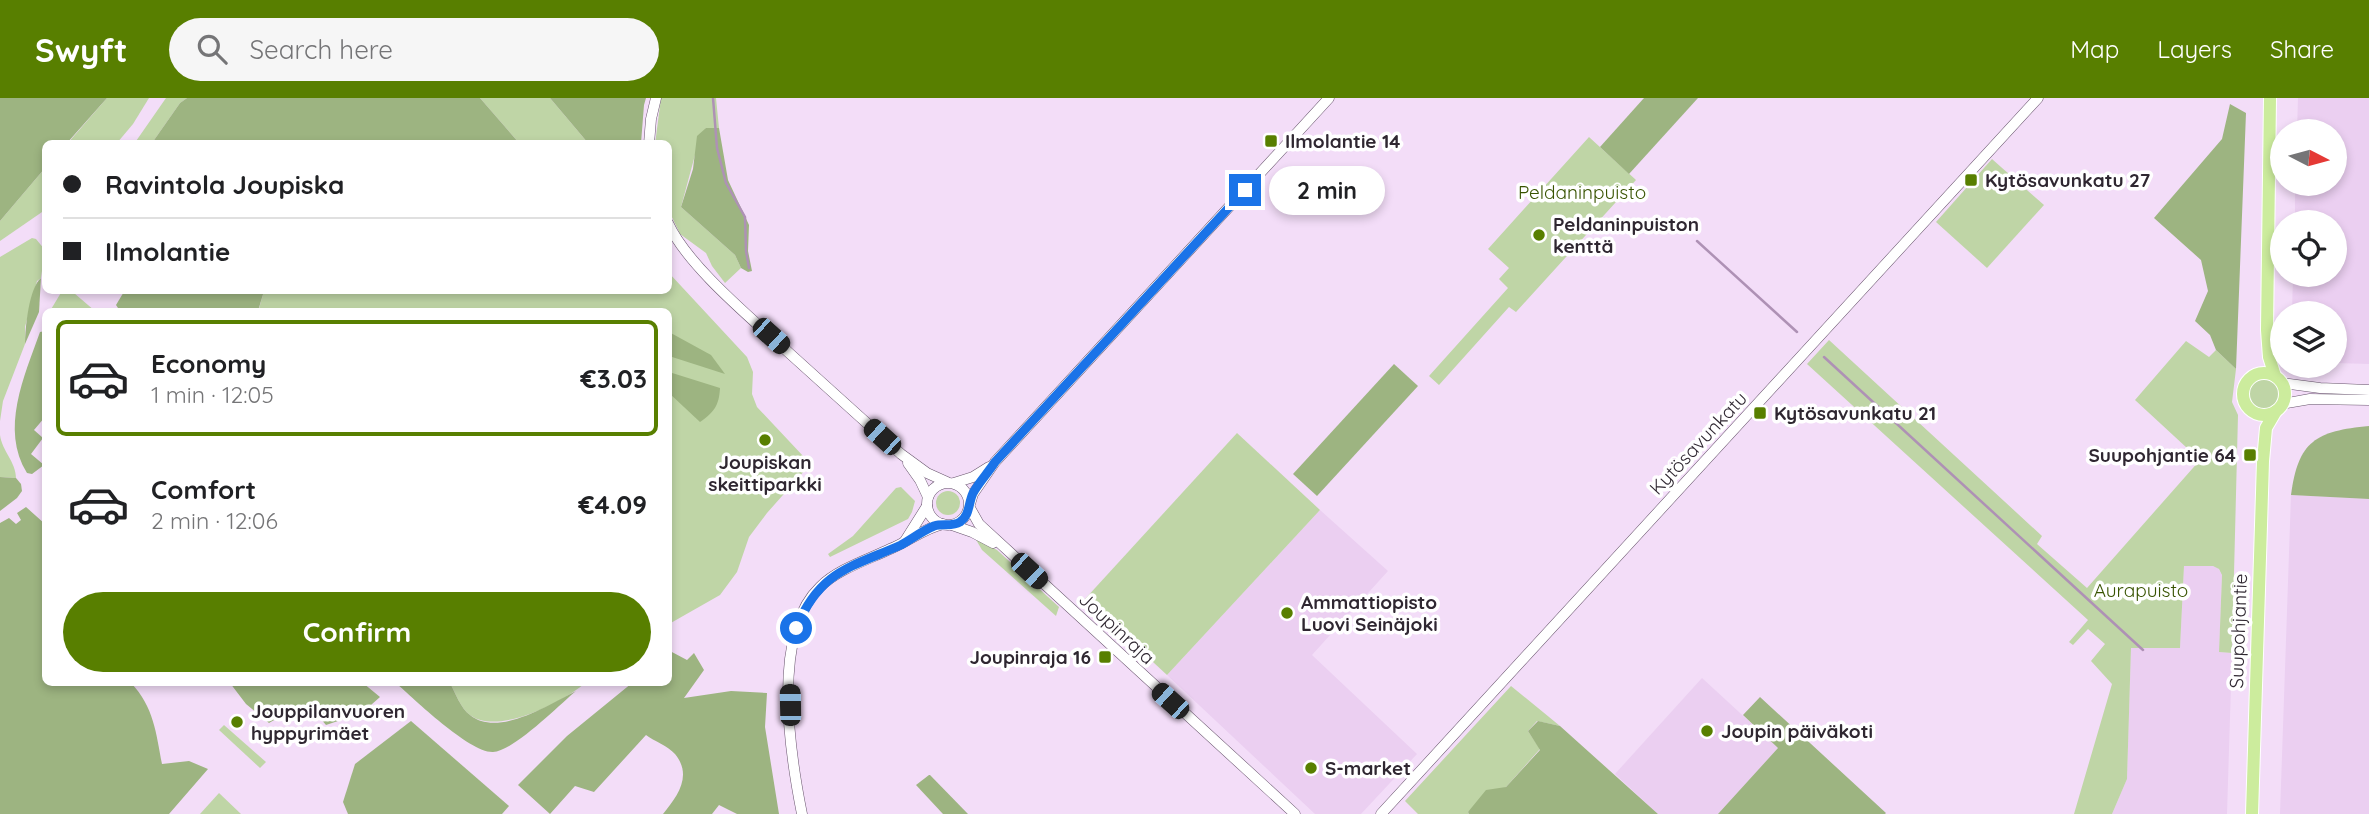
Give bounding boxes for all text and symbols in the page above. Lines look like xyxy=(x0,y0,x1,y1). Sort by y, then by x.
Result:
search box xyxy=(169,18,659,81)
text: Swyft xyxy=(35,29,127,70)
icon: search xyxy=(193,30,231,68)
text: Search here xyxy=(249,33,393,66)
text: Map xyxy=(2070,34,2119,64)
text: Layers xyxy=(2157,34,2232,64)
text: Share xyxy=(2270,34,2334,64)
north arrow xyxy=(2270,119,2347,196)
map controls xyxy=(2270,119,2347,378)
place label: Ilmolantie 14 xyxy=(1285,129,1400,153)
marker: Ilmolantie 14 xyxy=(1263,133,1279,149)
callout: 2 min xyxy=(1270,166,1385,214)
text: Ravintola Joupiska xyxy=(105,168,344,201)
place label: Kytösavunkatu 27 xyxy=(1985,168,2150,192)
marker: Kytösavunkatu 27 xyxy=(1963,172,1979,188)
route end xyxy=(1229,174,1261,206)
text: 2 min xyxy=(1297,176,1357,205)
park label: Peldaninpuisto xyxy=(1518,180,1646,204)
button: locate xyxy=(2270,210,2347,287)
place label: Peldaninpuiston kenttä xyxy=(1553,212,1699,258)
marker: Peldaninpuiston kenttä xyxy=(1531,227,1547,243)
text: Ilmolantie xyxy=(105,235,230,268)
button: layers xyxy=(2270,301,2347,378)
car xyxy=(749,314,794,358)
icon: car xyxy=(67,347,130,410)
text: Economy xyxy=(151,347,266,380)
text: €3.03 xyxy=(580,362,647,395)
text: 1 min · 12:05 xyxy=(151,380,274,409)
street label: Kytösavunkatu xyxy=(1644,386,1752,500)
place label: Kytösavunkatu 21 xyxy=(1774,401,1936,425)
marker: Kytösavunkatu 21 xyxy=(1752,405,1768,421)
car xyxy=(860,415,905,459)
marker: Joupiskan skeittiparkki xyxy=(757,432,773,448)
place label: Suupohjantie 64 xyxy=(2088,443,2236,467)
marker: Suupohjantie 64 xyxy=(2242,447,2258,463)
place label: Joupiskan skeittiparkki xyxy=(708,450,822,496)
icon: car xyxy=(67,473,130,536)
text: Comfort xyxy=(151,473,256,506)
text: €4.09 xyxy=(578,488,647,521)
text: 2 min · 12:06 xyxy=(151,506,278,535)
car xyxy=(1007,549,1052,593)
street label: Suupohjantie xyxy=(2224,573,2252,689)
park label: Aurapuisto xyxy=(2094,578,2188,602)
street label: Joupinraja xyxy=(1074,587,1160,669)
place label: Ammattiopisto Luovi Seinäjoki xyxy=(1301,590,1438,636)
button: Confirm xyxy=(63,592,651,672)
marker: Ammattiopisto Luovi Seinäjoki xyxy=(1279,605,1295,621)
route start xyxy=(780,612,812,644)
place label: Joupinraja 16 xyxy=(969,645,1091,669)
marker: Joupinraja 16 xyxy=(1097,649,1113,665)
car xyxy=(1148,679,1193,723)
car xyxy=(780,684,801,726)
place label: Jouppilanvuoren hyppyrimäet xyxy=(251,699,405,745)
marker: Jouppilanvuoren hyppyrimäet xyxy=(229,714,245,730)
place label: Joupin päiväkoti xyxy=(1721,719,1873,743)
marker: Joupin päiväkoti xyxy=(1699,723,1715,739)
place label: S-market xyxy=(1325,756,1411,780)
marker: S-market xyxy=(1303,760,1319,776)

